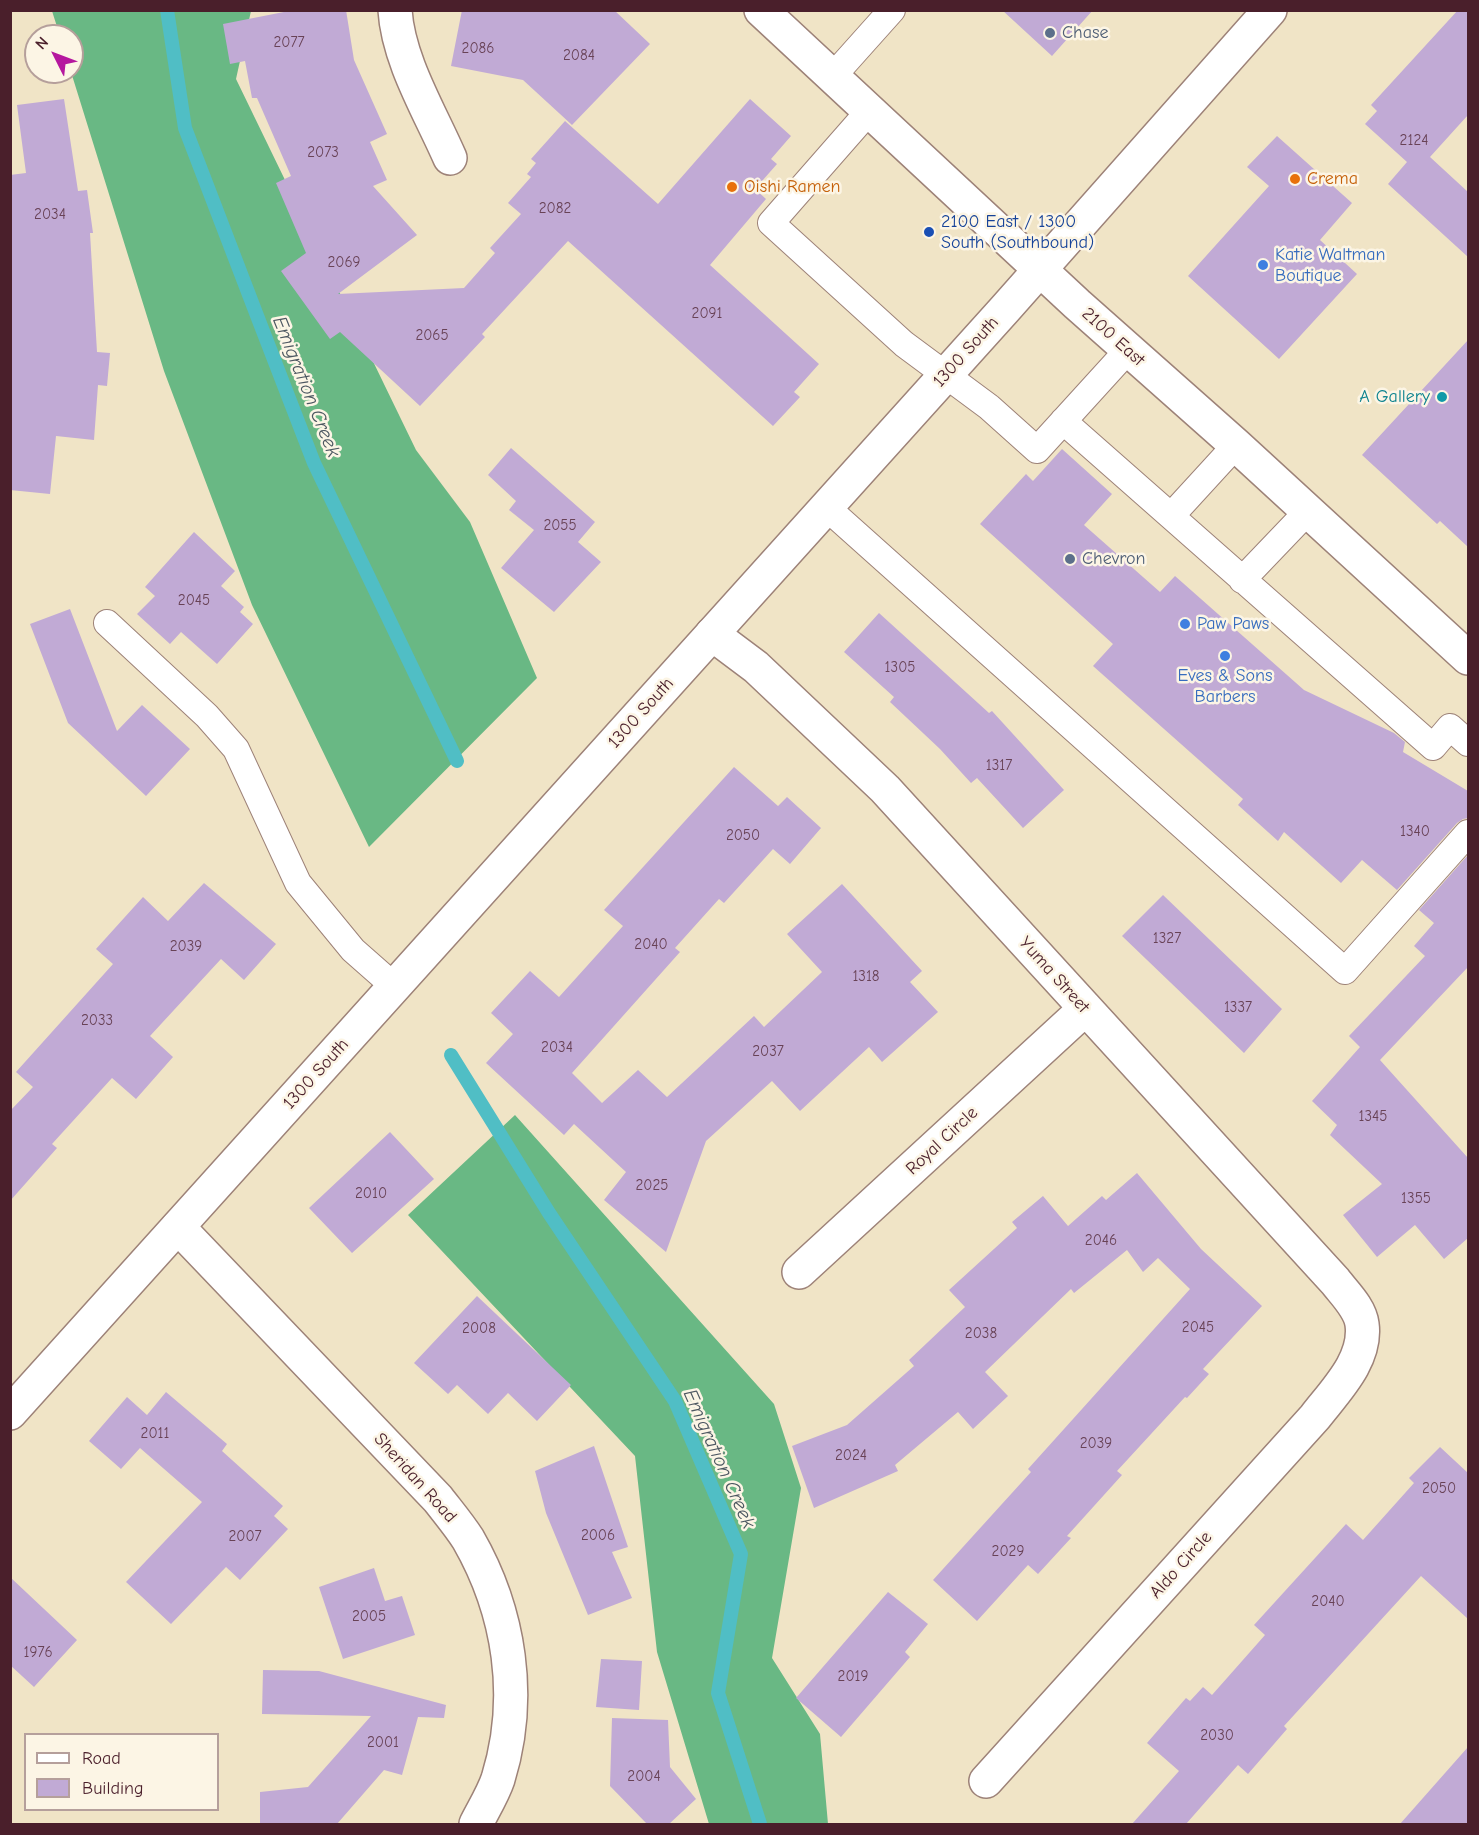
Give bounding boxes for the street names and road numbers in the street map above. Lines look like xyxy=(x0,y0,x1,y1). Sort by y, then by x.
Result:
street label: 2100 East xyxy=(1077,303,1149,371)
street label: 1300 South xyxy=(929,312,1003,392)
street label: 1300 South xyxy=(604,673,678,753)
street label: Yuma Street xyxy=(1014,932,1094,1018)
street label: 1300 South xyxy=(279,1034,353,1114)
street label: Royal Circle xyxy=(902,1102,982,1180)
street label: Sheridan Road xyxy=(369,1429,461,1527)
street label: Aldo Circle xyxy=(1145,1527,1217,1603)

